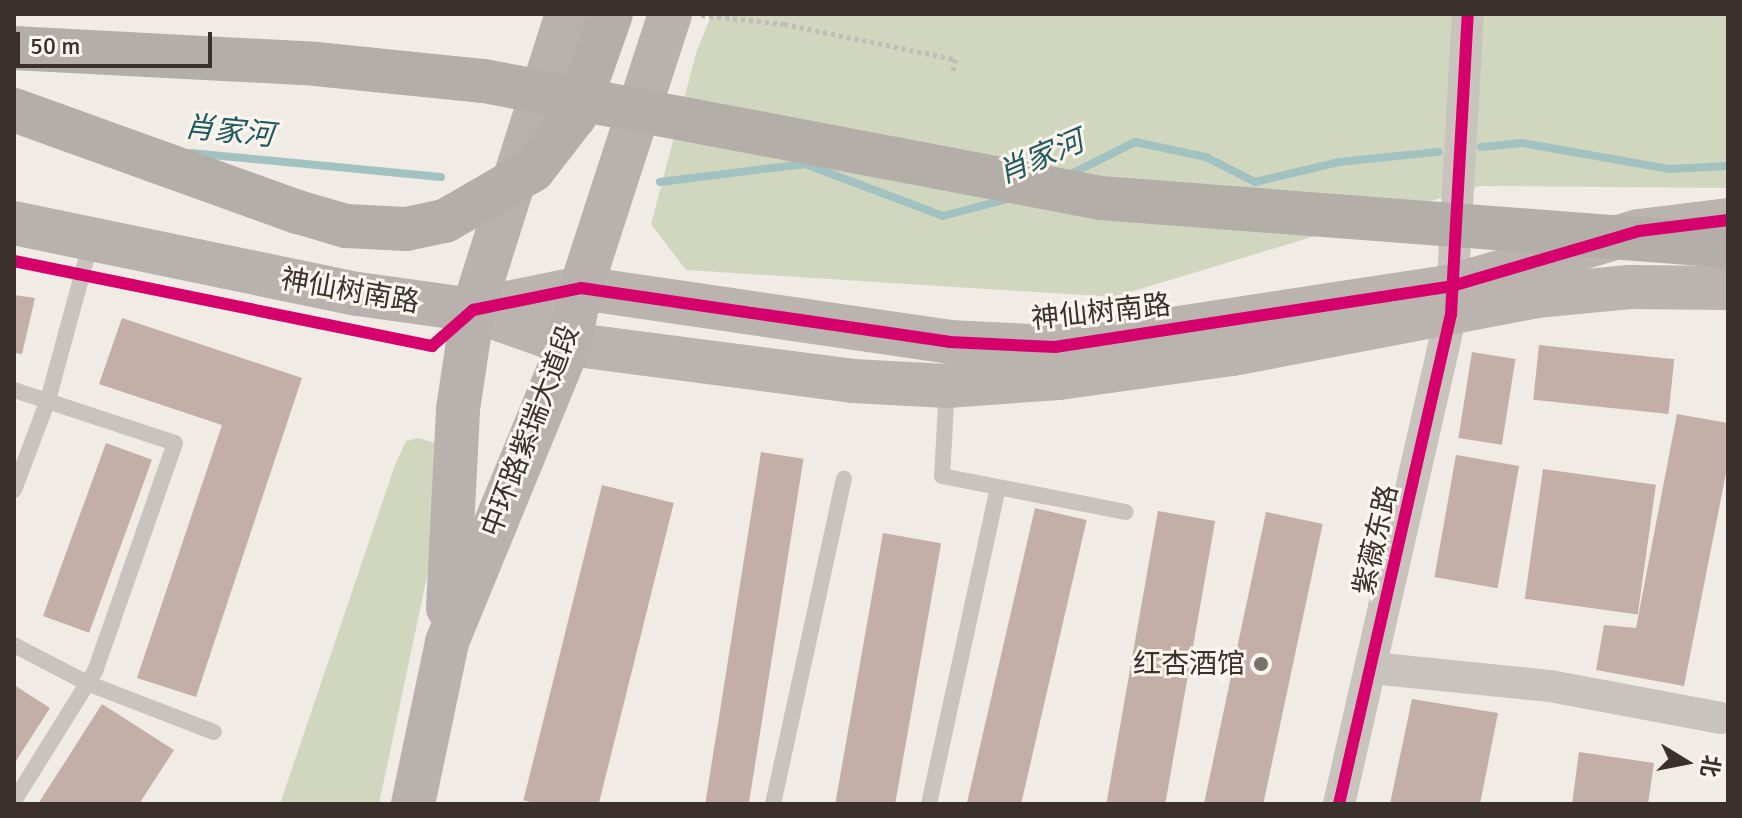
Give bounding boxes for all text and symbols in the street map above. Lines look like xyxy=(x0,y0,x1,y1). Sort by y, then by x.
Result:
scale bar xyxy=(20,16,216,66)
text: 50 m xyxy=(30,31,80,61)
water label: 肖家河 xyxy=(182,109,276,155)
water label: 肖家河 xyxy=(993,124,1089,192)
street label: 神仙树南路 xyxy=(278,262,422,320)
street label: 神仙树南路 xyxy=(1030,288,1172,336)
street label: 中环路紫瑞大道段 xyxy=(474,320,586,542)
street label: 紫薇东路 xyxy=(1347,482,1405,598)
place label: 红杏酒馆 xyxy=(1133,647,1245,681)
marker: 红杏酒馆 xyxy=(1252,655,1270,673)
north arrow xyxy=(1646,722,1726,802)
text: 北 xyxy=(1695,753,1725,779)

